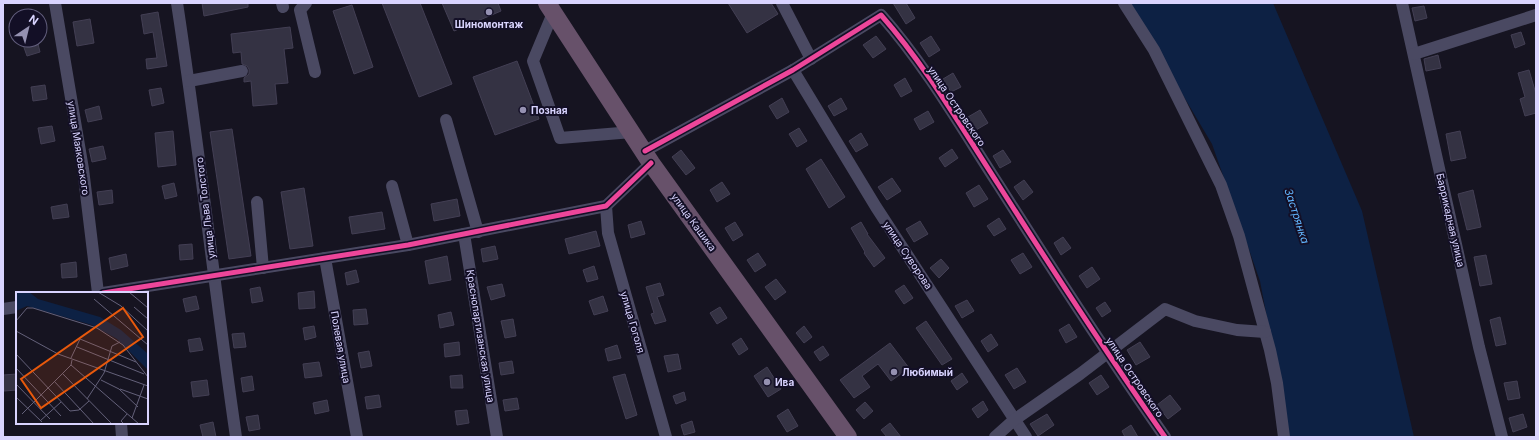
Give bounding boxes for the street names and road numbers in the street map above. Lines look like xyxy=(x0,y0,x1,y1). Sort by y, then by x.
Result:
street label: улица Островского xyxy=(926,64,988,148)
street label: улица Маяковского xyxy=(66,100,92,196)
street label: улица Льва Толстого xyxy=(193,157,217,259)
street label: Баррикадная улица xyxy=(1434,172,1468,268)
street label: улица Кашика xyxy=(669,191,719,253)
street label: улица Суворова xyxy=(881,219,935,291)
street label: Краснопартизанская улица xyxy=(465,269,497,403)
street label: улица Гоголя xyxy=(618,290,648,354)
street label: Полевая улица xyxy=(329,310,353,384)
street label: улица Островского xyxy=(1104,335,1166,419)

